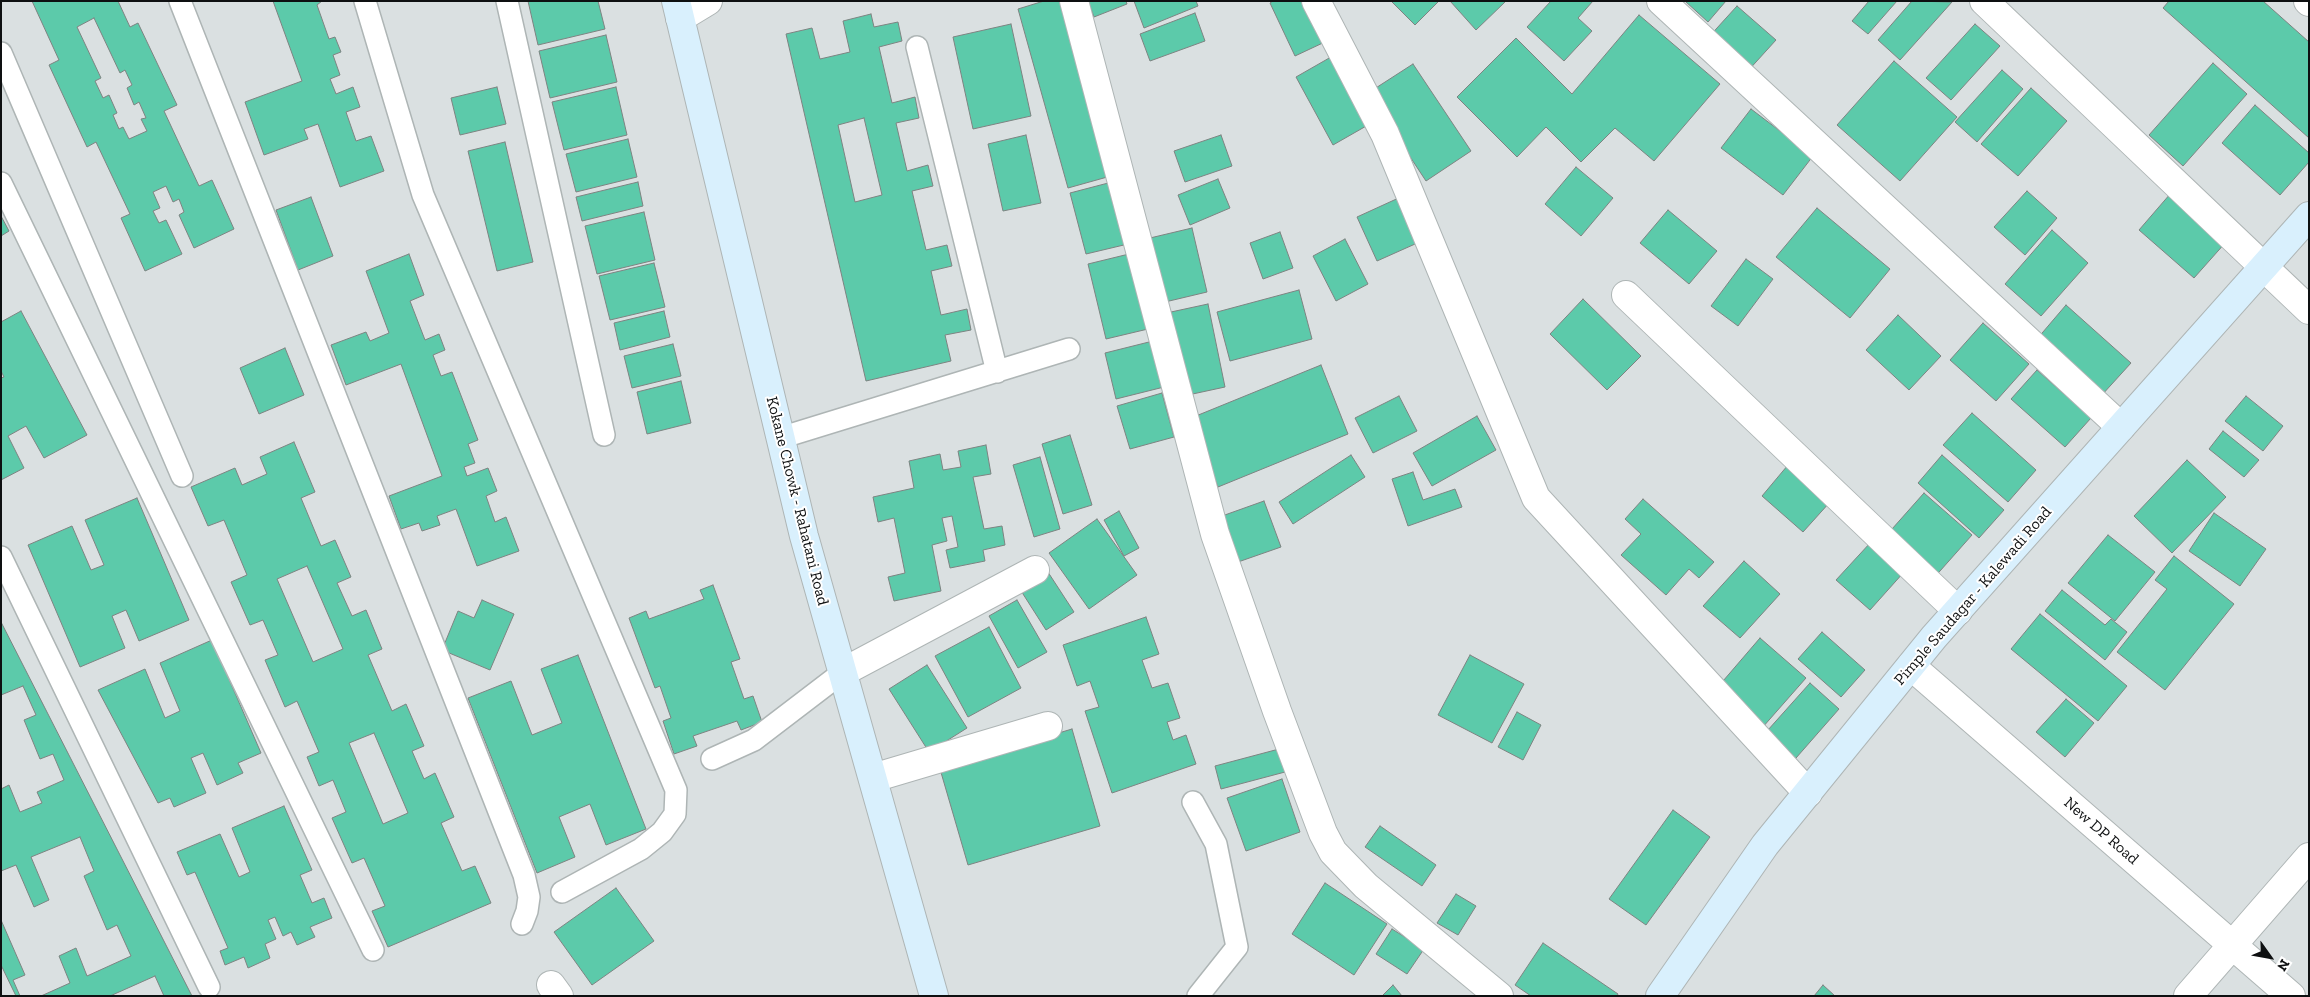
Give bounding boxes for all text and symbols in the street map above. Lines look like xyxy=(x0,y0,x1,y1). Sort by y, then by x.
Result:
street label: Kokane Chowk - Rahatani Road xyxy=(762,394,832,608)
street label: Pimple Saudagar - Kalewadi Road xyxy=(1890,503,2056,689)
street label: New DP Road xyxy=(2060,793,2142,869)
north arrow xyxy=(2245,932,2295,982)
text: N xyxy=(2273,956,2293,974)

